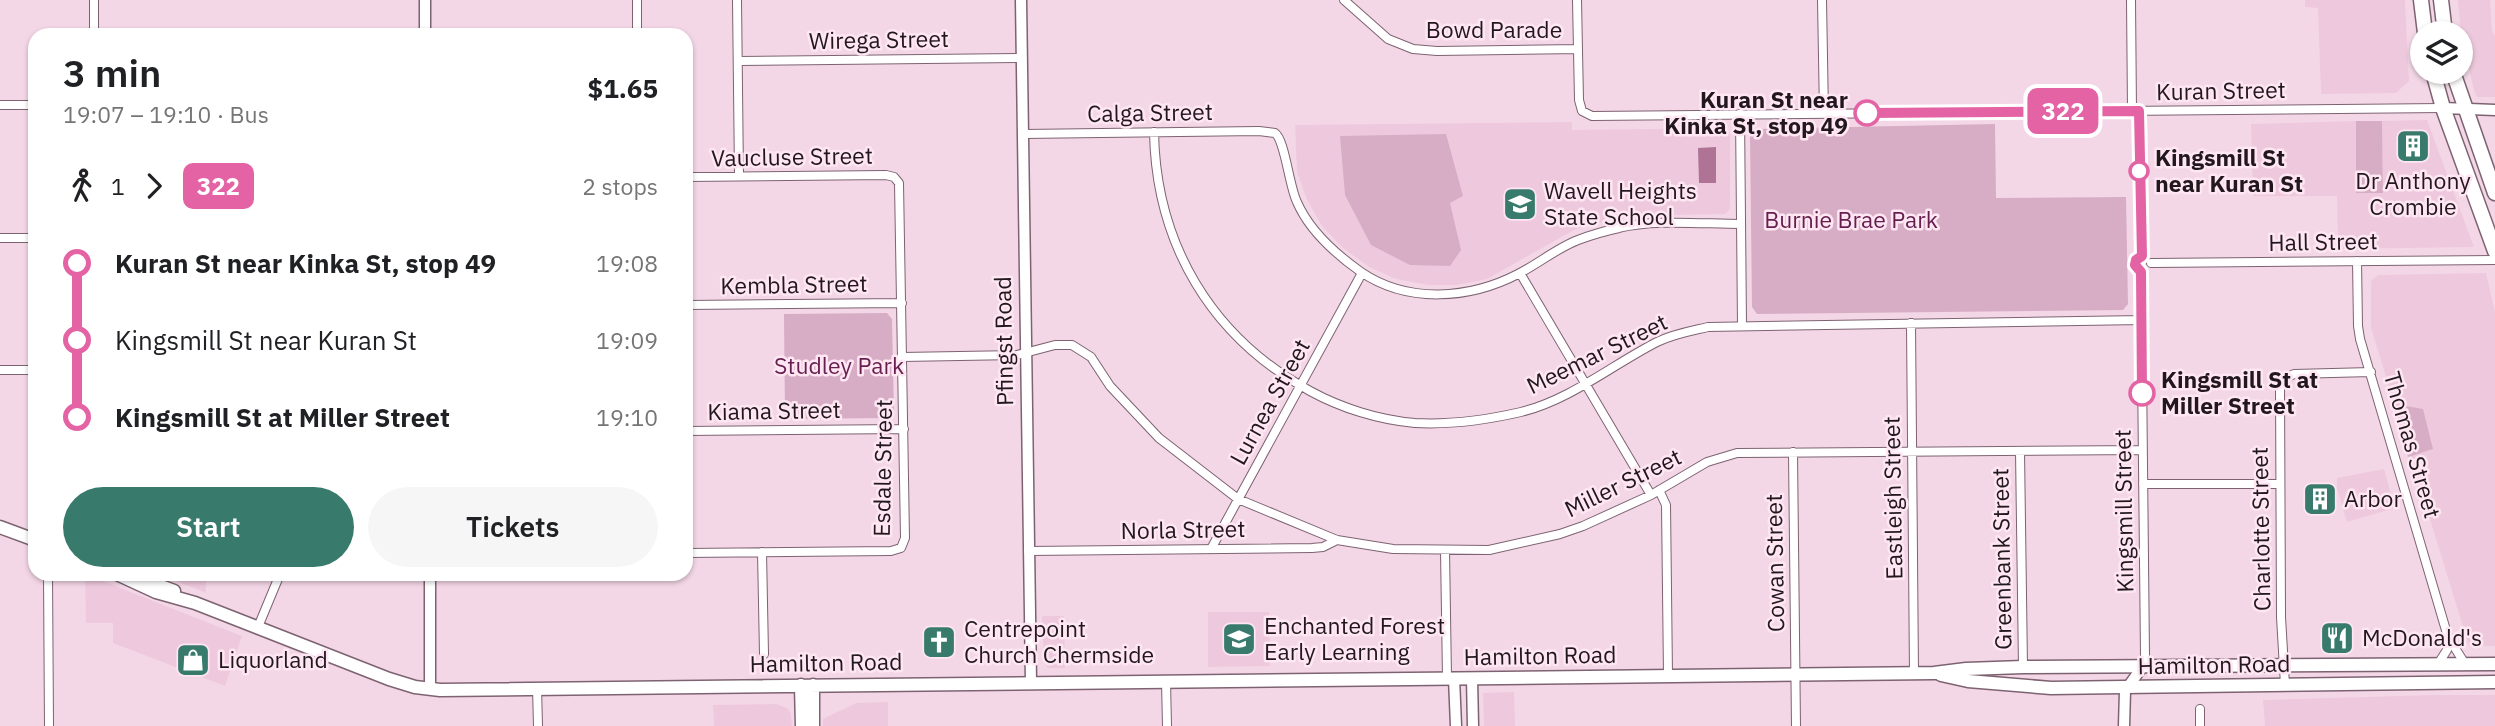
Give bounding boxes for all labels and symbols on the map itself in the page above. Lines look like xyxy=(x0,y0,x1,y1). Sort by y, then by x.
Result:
street label: Bowd Parade xyxy=(1426,14,1562,44)
street label: Wirega Street xyxy=(809,23,949,55)
street label: Kuran Street xyxy=(2156,74,2286,106)
place label: Kuran St near Kinka St, stop 49 xyxy=(1664,84,1848,140)
line badge: 322 xyxy=(2023,88,2103,134)
street label: Calga Street xyxy=(1087,96,1213,128)
marker: Kuran St near Kinka St, stop 49 xyxy=(1854,100,1880,126)
building icon: Dr Anthony Crombie xyxy=(2394,127,2432,165)
street label: Vaucluse Street xyxy=(711,140,873,172)
place label: Kingsmill St near Kuran St xyxy=(2155,142,2303,198)
marker: Kingsmill St near Kuran St xyxy=(2129,161,2149,181)
place label: Dr Anthony Crombie xyxy=(2355,165,2471,221)
place label: Wavell Heights State School xyxy=(1544,175,1697,231)
school or university icon: Wavell Heights State School xyxy=(1501,185,1539,223)
park label: Burnie Brae Park xyxy=(1764,204,1938,234)
street label: Hall Street xyxy=(2268,225,2378,257)
street label: Kembla Street xyxy=(720,268,868,300)
street label: Pfingst Road xyxy=(987,276,1019,406)
street label: Meemar Street xyxy=(1521,306,1672,400)
street label: Lurnea Street xyxy=(1222,333,1316,470)
park label: Studley Park xyxy=(774,350,904,380)
place label: Kingsmill St at Miller Street xyxy=(2161,364,2318,420)
street label: Thomas Street xyxy=(2378,368,2448,522)
marker: Kingsmill St at Miller Street xyxy=(2129,380,2155,406)
street label: Kiama Street xyxy=(707,394,841,426)
street label: Esdale Street xyxy=(866,399,898,537)
street label: Eastleigh Street xyxy=(1876,416,1908,580)
street label: Kingsmill Street xyxy=(2107,429,2139,593)
street label: Miller Street xyxy=(1559,441,1686,523)
street label: Charlotte Street xyxy=(2244,447,2276,611)
street label: Greenbank Street xyxy=(1984,468,2018,650)
building icon: Arbor xyxy=(2301,480,2339,518)
place label: Arbor xyxy=(2344,483,2402,513)
street label: Cowan Street xyxy=(1758,494,1790,632)
street label: Norla Street xyxy=(1120,513,1246,545)
place label: Enchanted Forest Early Learning xyxy=(1264,610,1445,666)
place label: Centrepoint Church Chermside xyxy=(964,613,1154,669)
restaurant icon: McDonald's xyxy=(2318,619,2356,657)
school or university icon: Enchanted Forest Early Learning xyxy=(1220,620,1258,658)
place label: McDonald's xyxy=(2362,622,2482,652)
church icon: Centrepoint Church Chermside xyxy=(920,623,958,661)
street label: Hamilton Road xyxy=(1463,639,1617,671)
shop icon: Liquorland xyxy=(174,641,212,679)
place label: Liquorland xyxy=(218,644,328,674)
street label: Hamilton Road xyxy=(749,646,903,678)
street label: Hamilton Road xyxy=(2137,648,2291,680)

